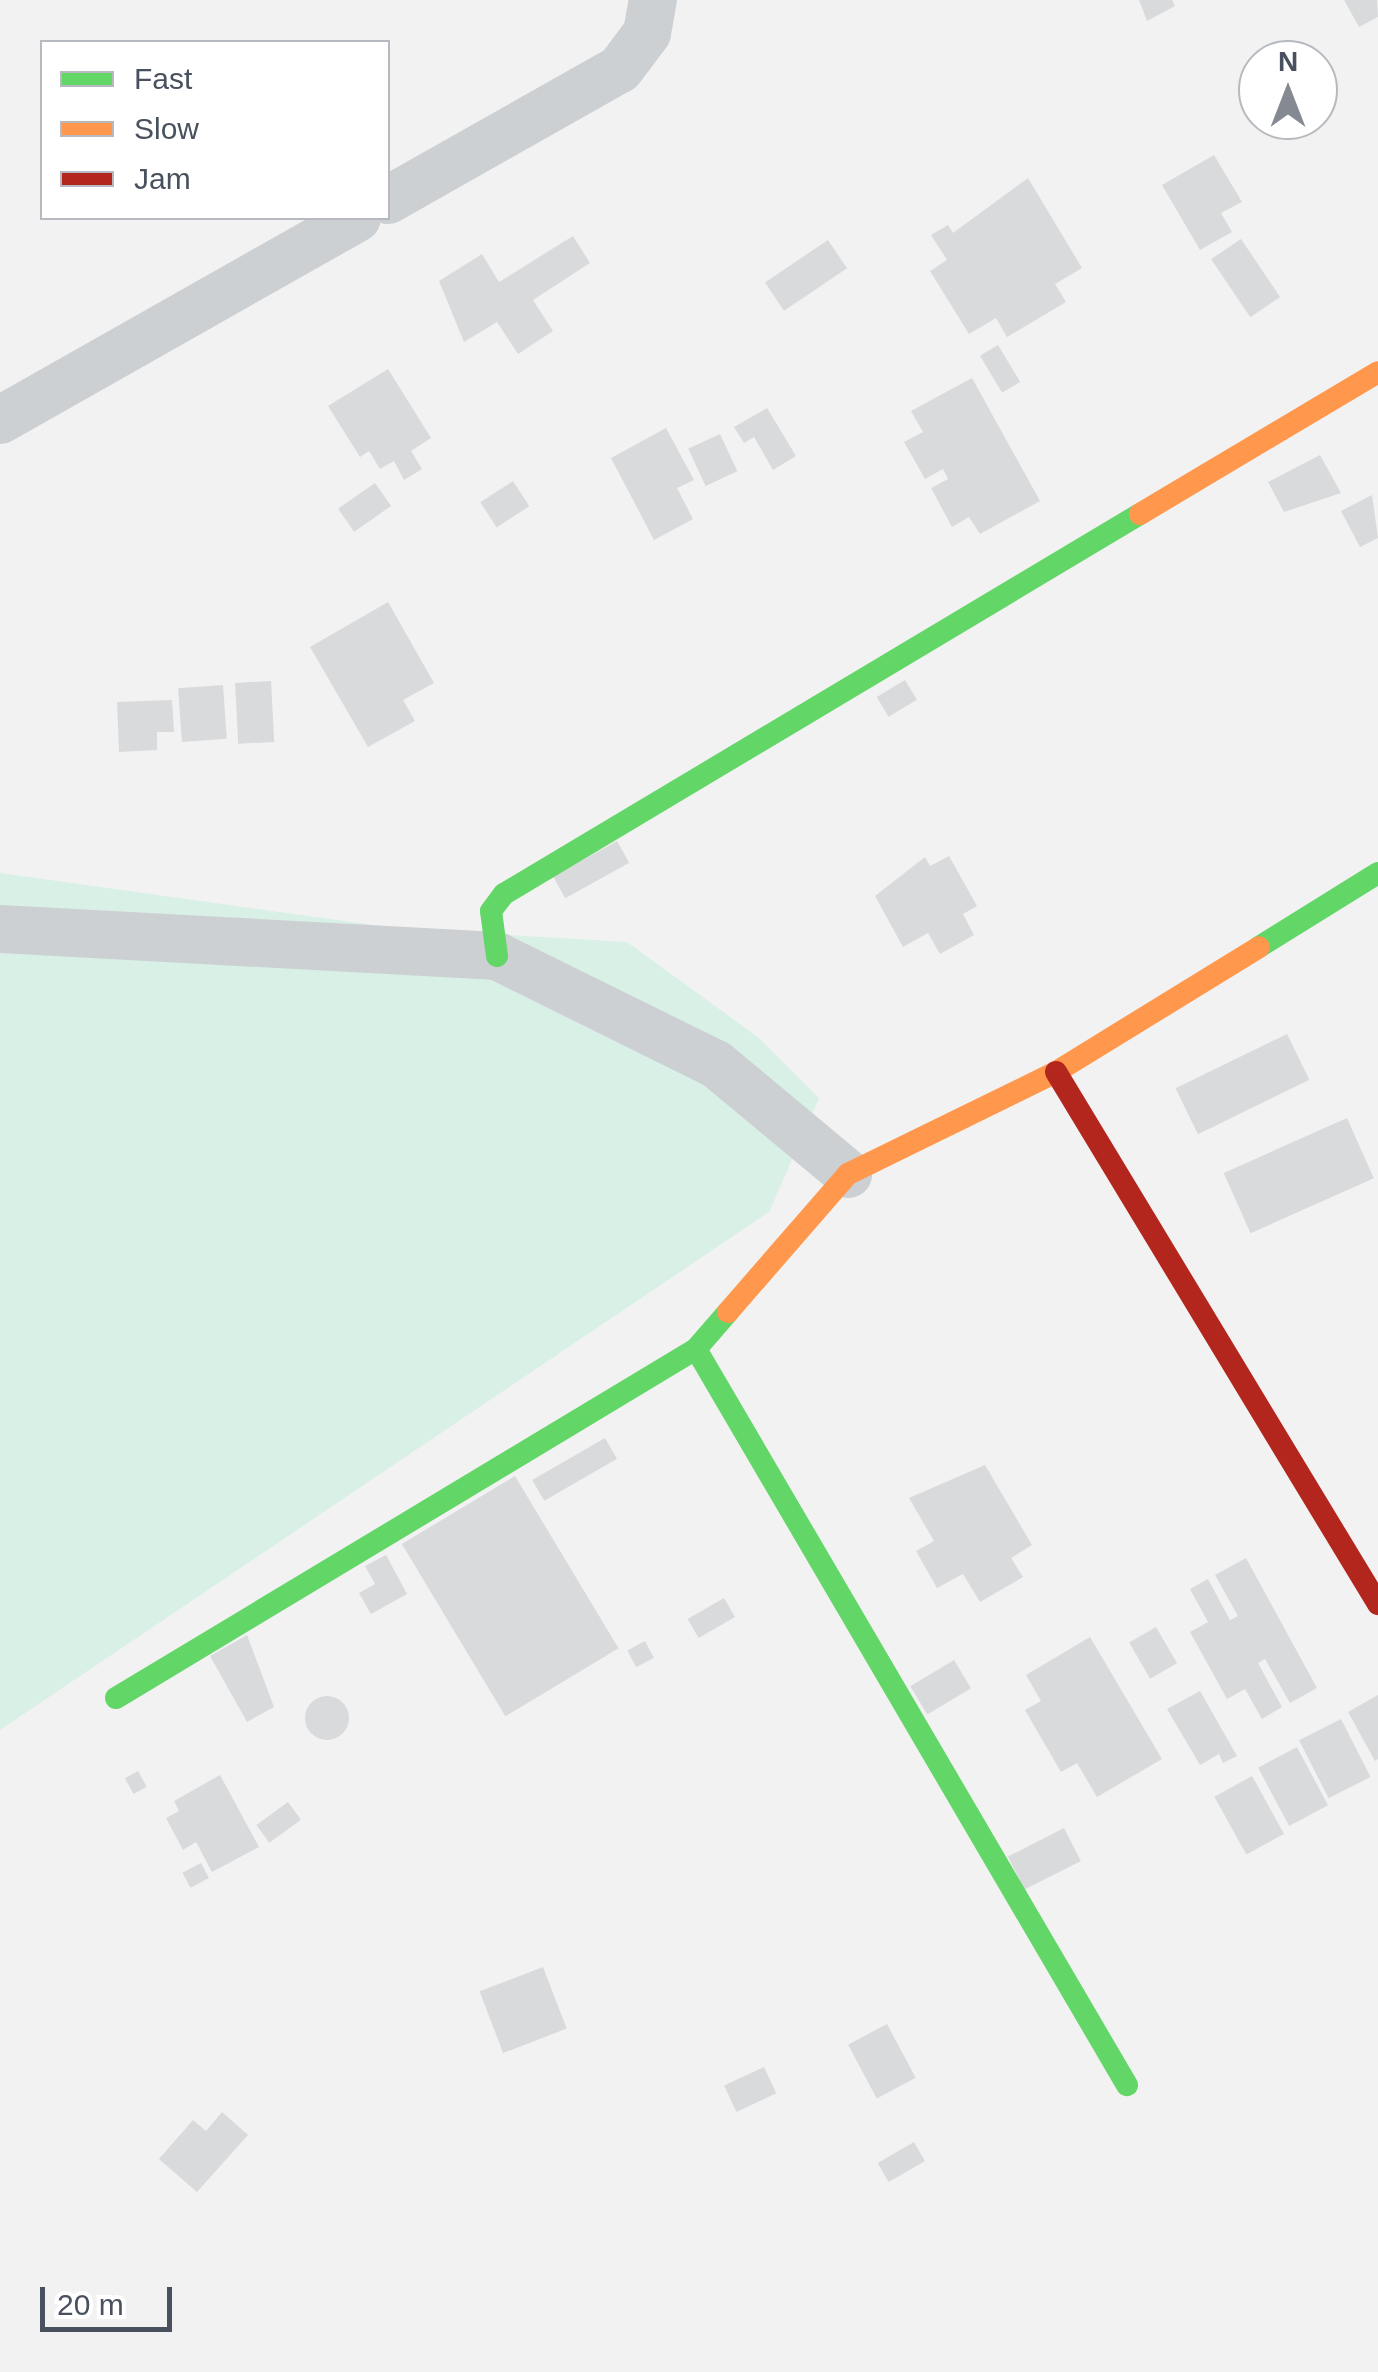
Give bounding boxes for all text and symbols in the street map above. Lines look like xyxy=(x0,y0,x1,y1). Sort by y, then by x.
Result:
legend xyxy=(40,40,390,220)
north arrow xyxy=(1238,40,1338,140)
text: N xyxy=(1278,46,1298,77)
text: Fast xyxy=(134,62,192,95)
text: Slow xyxy=(134,112,199,145)
text: Jam xyxy=(134,162,191,195)
scale bar xyxy=(45,2267,178,2329)
text: 20 m xyxy=(57,2288,124,2321)

